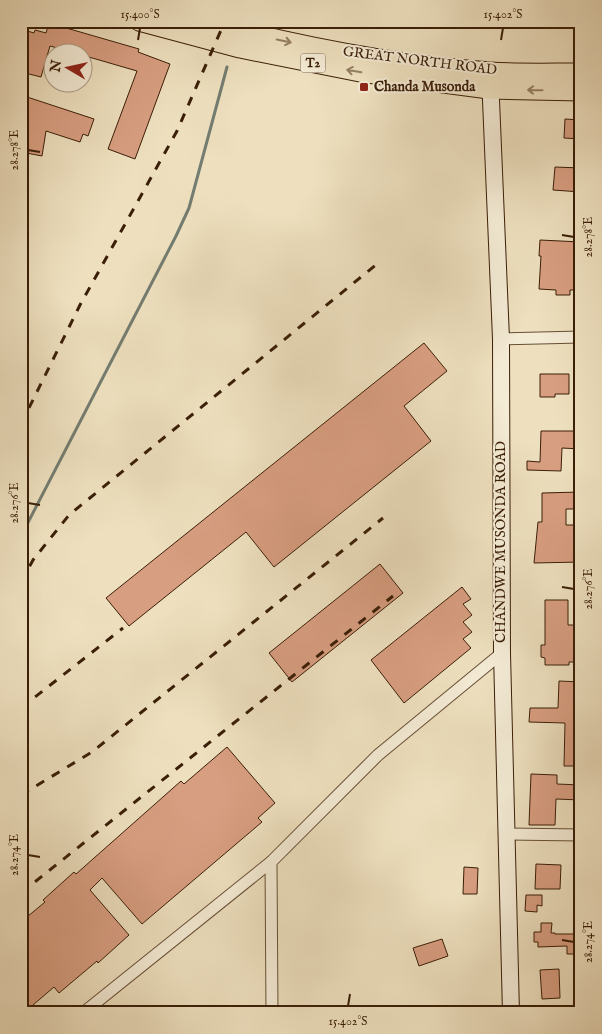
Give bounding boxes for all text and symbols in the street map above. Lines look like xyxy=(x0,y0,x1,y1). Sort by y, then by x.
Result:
text: 15.400°S xyxy=(120,7,160,22)
text: 15.402°S xyxy=(484,7,522,22)
one-way arrow xyxy=(275,36,291,46)
north arrow xyxy=(42,42,92,92)
street label: GREAT NORTH ROAD xyxy=(342,43,498,79)
road number: T2 xyxy=(300,54,326,72)
text: N xyxy=(46,59,66,75)
one-way arrow xyxy=(347,66,363,75)
place label: Chanda Musonda xyxy=(374,78,476,96)
marker: Chanda Musonda xyxy=(358,81,370,93)
one-way arrow xyxy=(527,85,544,95)
text: 28.278°E xyxy=(7,130,22,170)
text: 28.278°E xyxy=(581,217,596,257)
street label: CHANDWE MUSONDA ROAD xyxy=(492,441,510,643)
text: 28.276°E xyxy=(7,482,22,524)
text: 28.276°E xyxy=(581,568,596,610)
text: 28.274°E xyxy=(7,834,22,876)
text: 28.274°E xyxy=(581,921,596,963)
text: 15.402°S xyxy=(329,1014,367,1029)

